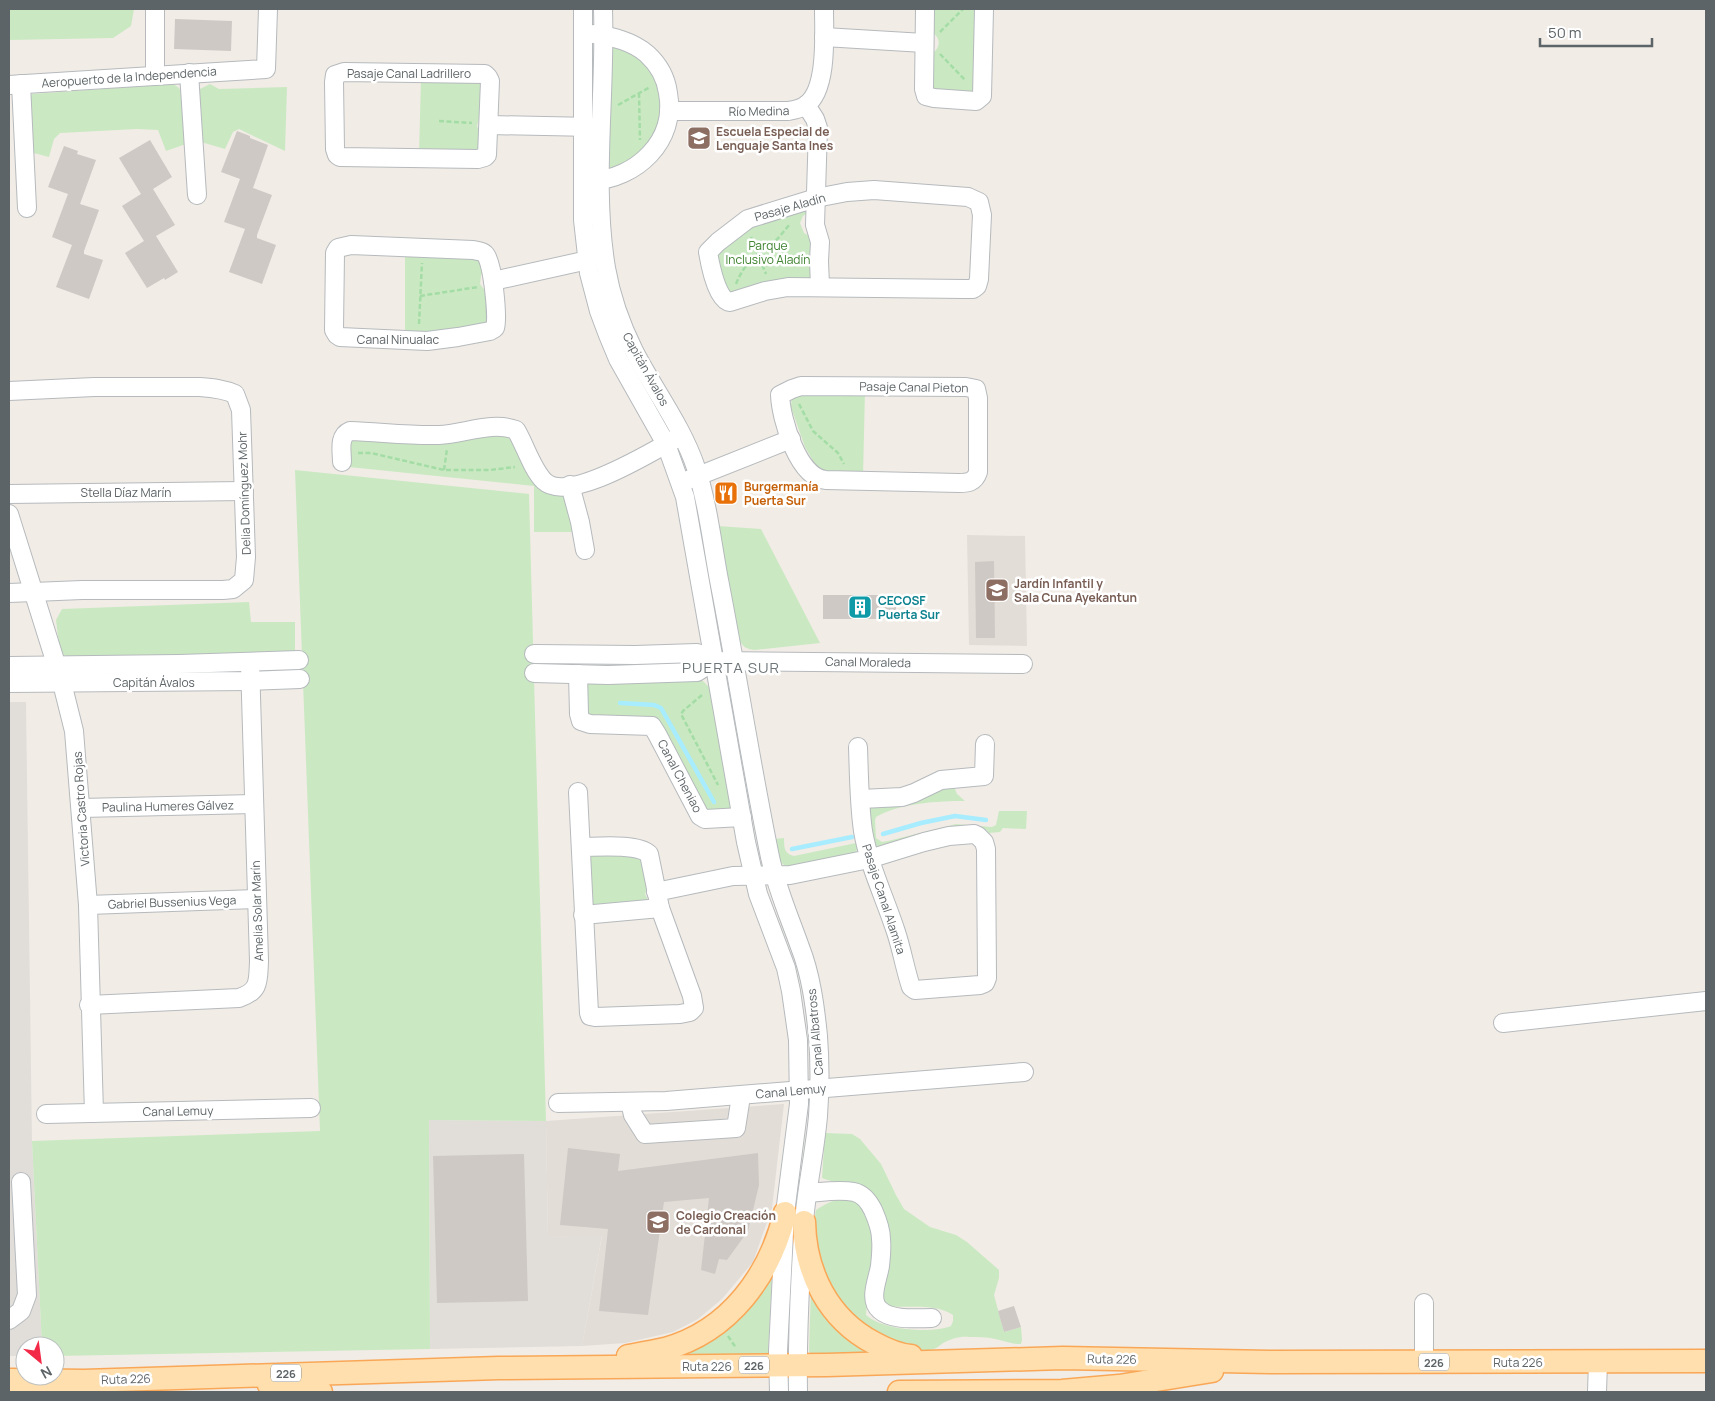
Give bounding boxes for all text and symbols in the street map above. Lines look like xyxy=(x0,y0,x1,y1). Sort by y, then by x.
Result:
scale bar xyxy=(1540,15,1652,47)
text: 50 m xyxy=(1548,22,1582,43)
street label: Aeropuerto de la Independencia xyxy=(41,62,217,92)
street label: Pasaje Canal Ladrillero xyxy=(347,65,471,82)
street label: Río Medina xyxy=(729,102,789,120)
place label: Escuela Especial de Lenguaje Santa Ines xyxy=(716,123,834,154)
school or university icon: Escuela Especial de Lenguaje Santa Ines xyxy=(686,125,712,151)
street label: Pasaje Aladín xyxy=(753,189,827,225)
park label: Parque Inclusivo Aladín xyxy=(726,237,810,268)
street label: Capitán Ávalos xyxy=(619,329,673,409)
street label: Canal Ninualac xyxy=(357,331,440,348)
street label: Pasaje Canal Pieton xyxy=(859,378,969,396)
street label: Delia Domínguez Mohr xyxy=(233,430,255,555)
place label: Burgermanía Puerta Sur xyxy=(744,478,819,509)
restaurant icon: Burgermanía Puerta Sur xyxy=(713,480,739,506)
street label: Stella Díaz Marín xyxy=(81,484,171,501)
place label: Jardín Infantil y Sala Cuna Ayekantun xyxy=(1014,575,1137,606)
school or university icon: Jardín Infantil y Sala Cuna Ayekantun xyxy=(984,577,1010,603)
place label: CECOSF Puerta Sur xyxy=(878,592,940,623)
building icon: CECOSF Puerta Sur xyxy=(847,594,873,620)
street label: Canal Moraleda xyxy=(825,653,911,671)
district label: PUERTA SUR xyxy=(682,657,780,678)
street label: Capitán Ávalos xyxy=(113,674,195,691)
street label: Canal Cheniao xyxy=(654,736,706,816)
street label: Victoria Castro Rojas xyxy=(69,751,93,867)
street label: Paulina Humeres Gálvez xyxy=(102,796,234,816)
street label: Pasaje Canal Alamita xyxy=(858,842,910,956)
street label: Amelia Solar Marín xyxy=(247,860,267,962)
street label: Gabriel Bussenius Vega xyxy=(107,891,237,913)
street label: Canal Albatross xyxy=(803,988,827,1076)
street label: Canal Lemuy xyxy=(755,1079,828,1103)
street label: Canal Lemuy xyxy=(142,1102,214,1120)
place label: Colegio Creación de Cardonal xyxy=(676,1207,776,1238)
school or university icon: Colegio Creación de Cardonal xyxy=(645,1209,671,1235)
north arrow xyxy=(15,1336,65,1386)
street label: Ruta 226 xyxy=(1087,1350,1137,1368)
road number: 226 xyxy=(1419,1354,1449,1370)
street label: Ruta 226 xyxy=(1493,1354,1543,1371)
road number: 226 xyxy=(739,1356,769,1374)
street label: Ruta 226 xyxy=(682,1358,732,1375)
text: N xyxy=(38,1362,56,1384)
road number: 226 xyxy=(271,1365,301,1382)
street label: Ruta 226 xyxy=(101,1370,151,1388)

